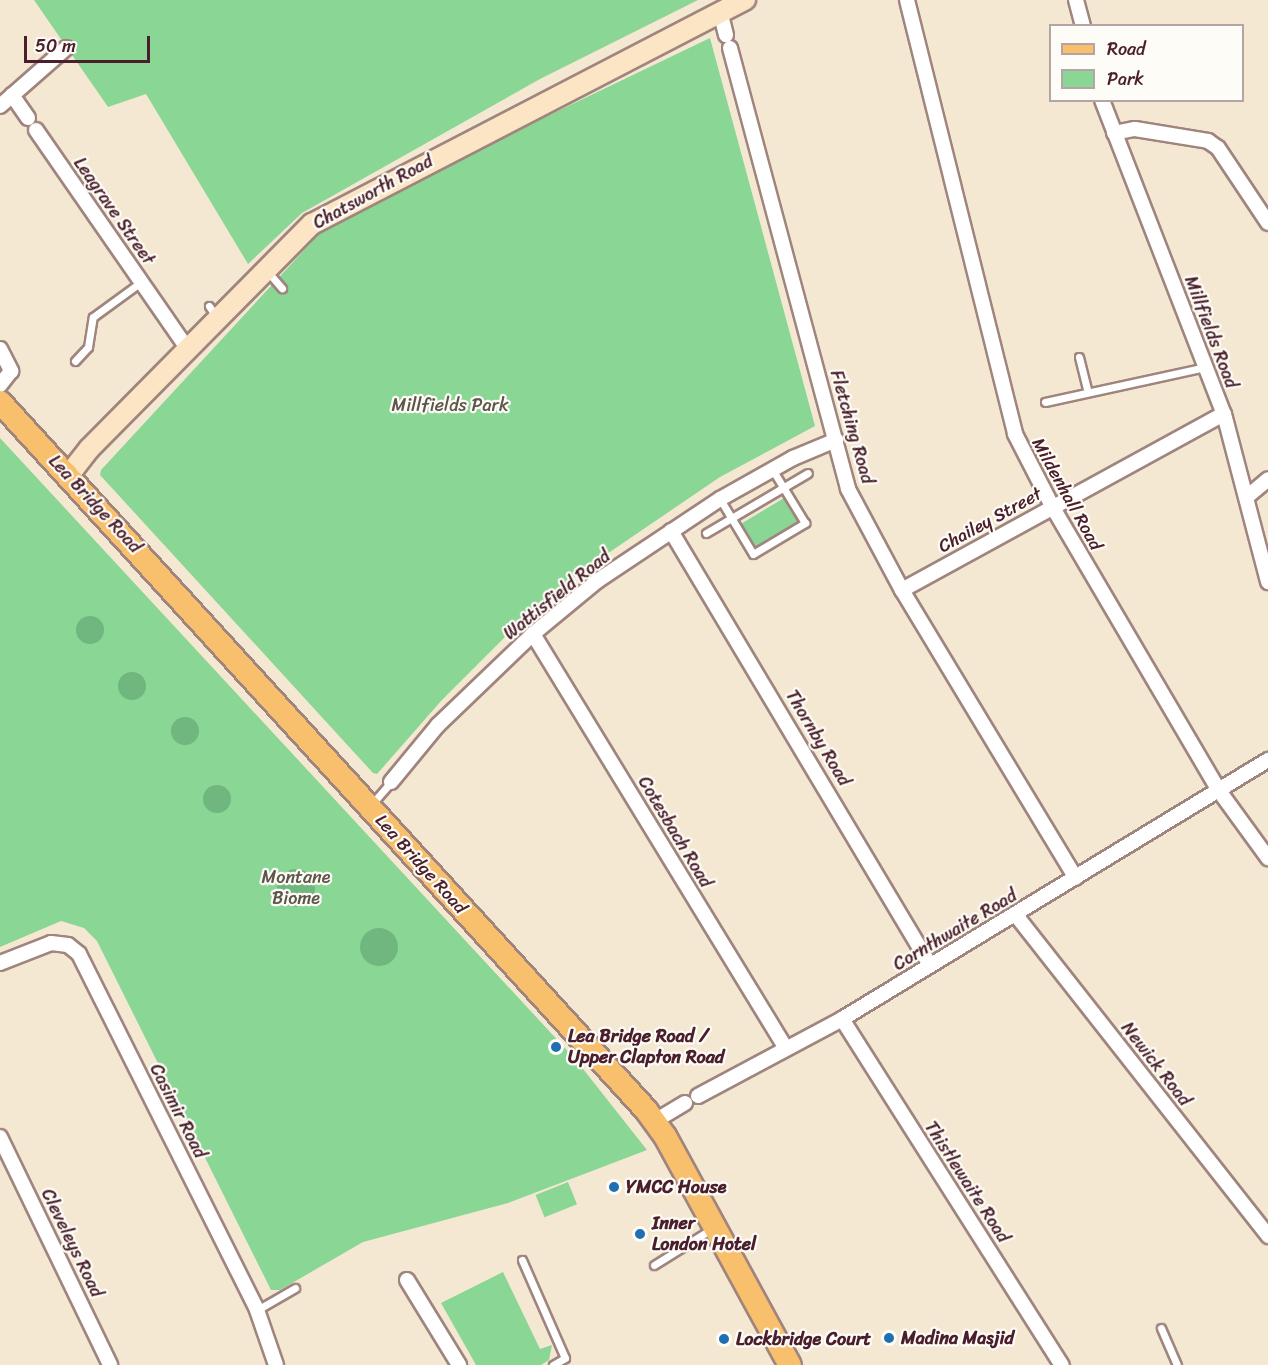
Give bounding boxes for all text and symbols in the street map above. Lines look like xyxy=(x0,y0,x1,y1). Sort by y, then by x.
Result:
scale bar xyxy=(27,24,153,62)
legend xyxy=(1049,24,1244,102)
text: 50 m xyxy=(35,30,76,62)
text: Road xyxy=(1107,33,1146,65)
text: Park xyxy=(1107,63,1144,95)
street label: Chatsworth Road xyxy=(309,150,437,234)
street label: Leagrave Street xyxy=(69,153,159,269)
street label: Millfields Road xyxy=(1180,273,1242,391)
street label: Fletching Road xyxy=(825,368,879,486)
park label: Millfields Park xyxy=(392,394,508,416)
street label: Mildenhall Road xyxy=(1027,434,1107,554)
street label: Lea Bridge Road xyxy=(44,451,146,557)
street label: Chailey Street xyxy=(935,483,1045,557)
street label: Wattisfield Road xyxy=(499,545,615,645)
street label: Thornby Road xyxy=(781,686,855,790)
street label: Cotesbach Road xyxy=(633,772,717,892)
street label: Lea Bridge Road xyxy=(371,810,471,918)
park label: Montane Biome xyxy=(262,867,330,910)
street label: Cornthwaite Road xyxy=(889,885,1021,975)
street label: Newick Road xyxy=(1116,1018,1196,1110)
place label: Lea Bridge Road / Upper Clapton Road xyxy=(568,1026,725,1068)
marker: Lea Bridge Road / Upper Clapton Road xyxy=(549,1040,563,1054)
street label: Casimir Road xyxy=(145,1060,211,1162)
street label: Thistlewaite Road xyxy=(920,1117,1014,1247)
place label: YMCC House xyxy=(626,1176,727,1198)
marker: YMCC House xyxy=(607,1180,621,1194)
street label: Cleveleys Road xyxy=(36,1185,108,1301)
place label: Inner London Hotel xyxy=(652,1213,756,1256)
marker: Inner London Hotel xyxy=(633,1227,647,1241)
place label: Madina Masjid xyxy=(901,1327,1015,1349)
place label: Lockbridge Court xyxy=(736,1328,871,1350)
marker: Madina Masjid xyxy=(882,1331,896,1345)
marker: Lockbridge Court xyxy=(717,1332,731,1346)

